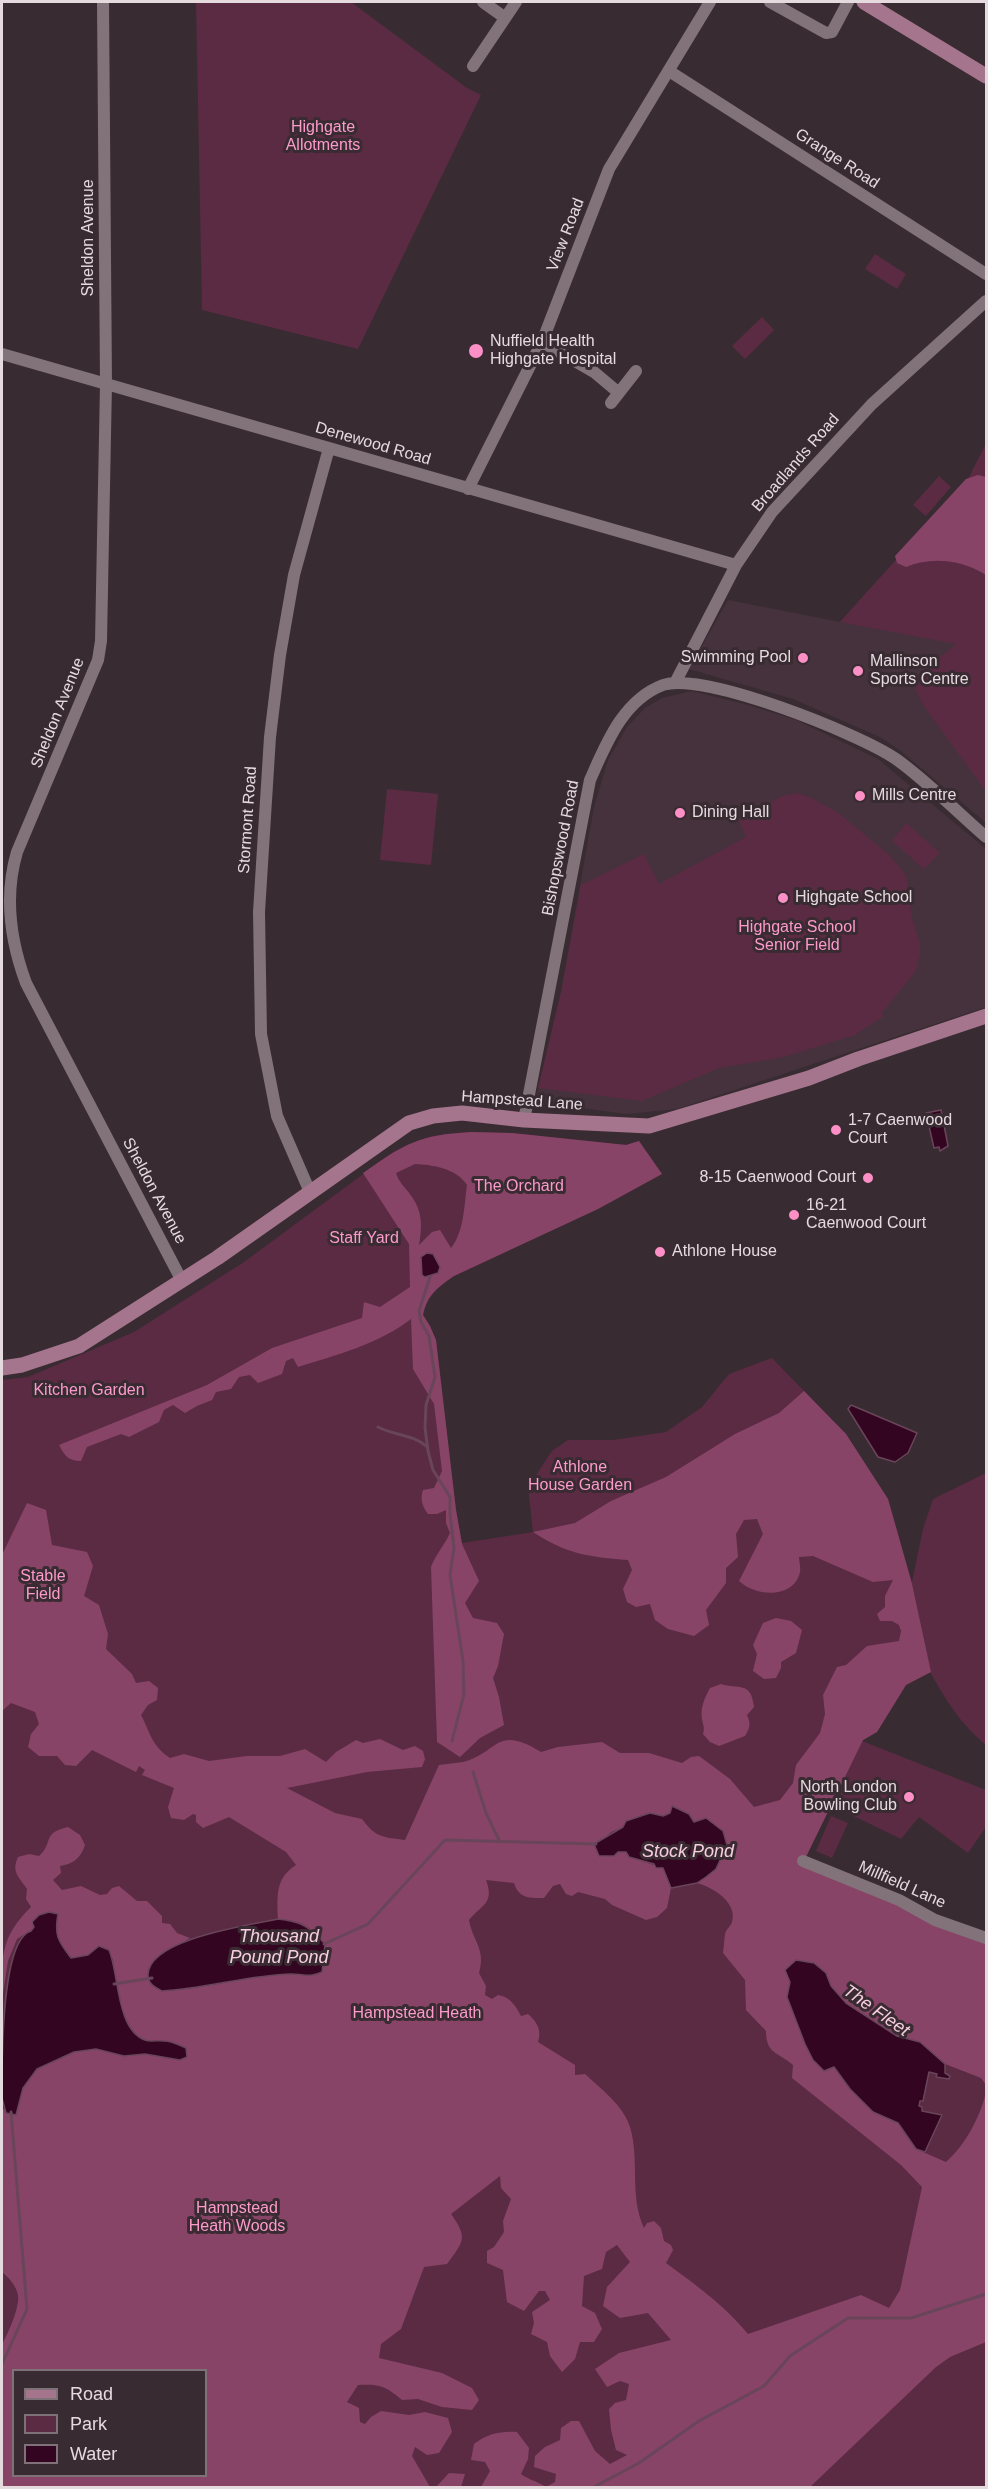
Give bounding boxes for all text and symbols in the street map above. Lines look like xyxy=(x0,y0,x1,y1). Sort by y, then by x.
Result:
park label: Highgate Allotments xyxy=(286,118,360,156)
street label: Grange Road xyxy=(791,125,883,193)
street label: Sheldon Avenue xyxy=(79,179,99,297)
street label: View Road xyxy=(543,196,589,274)
place label: Nuffield Health Highgate Hospital xyxy=(490,332,616,370)
marker: Nuffield Health Highgate Hospital xyxy=(467,342,485,360)
street label: Broadlands Road xyxy=(748,410,844,516)
street label: Denewood Road xyxy=(313,418,433,470)
place label: Swimming Pool xyxy=(681,648,791,668)
marker: Swimming Pool xyxy=(796,651,810,665)
place label: Mallinson Sports Centre xyxy=(870,652,969,690)
street label: Sheldon Avenue xyxy=(27,655,89,771)
marker: Mallinson Sports Centre xyxy=(851,664,865,678)
street label: Stormont Road xyxy=(235,766,261,874)
street label: Bishopswood Road xyxy=(538,779,584,917)
place label: Mills Centre xyxy=(872,786,956,806)
marker: Mills Centre xyxy=(853,789,867,803)
place label: Dining Hall xyxy=(692,803,769,823)
marker: Dining Hall xyxy=(673,806,687,820)
place label: Highgate School xyxy=(795,888,912,908)
marker: Highgate School xyxy=(776,891,790,905)
park label: Highgate School Senior Field xyxy=(738,918,856,956)
street label: Hampstead Lane xyxy=(461,1087,583,1115)
place label: 1-7 Caenwood Court xyxy=(848,1111,952,1149)
marker: 1-7 Caenwood Court xyxy=(829,1123,843,1137)
street label: Sheldon Avenue xyxy=(118,1135,190,1247)
place label: 8-15 Caenwood Court xyxy=(699,1168,856,1188)
marker: 8-15 Caenwood Court xyxy=(861,1171,875,1185)
park label: The Orchard xyxy=(474,1177,564,1197)
place label: 16-21 Caenwood Court xyxy=(806,1196,926,1234)
marker: 16-21 Caenwood Court xyxy=(787,1208,801,1222)
park label: Staff Yard xyxy=(329,1229,399,1249)
place label: Athlone House xyxy=(672,1242,777,1262)
marker: Athlone House xyxy=(653,1245,667,1259)
park label: Kitchen Garden xyxy=(33,1381,145,1401)
park label: Athlone House Garden xyxy=(528,1458,632,1496)
park label: Stable Field xyxy=(20,1567,66,1605)
place label: North London Bowling Club xyxy=(800,1778,897,1816)
marker: North London Bowling Club xyxy=(902,1790,916,1804)
water label: Stock Pond xyxy=(642,1841,734,1863)
street label: Millfield Lane xyxy=(855,1857,949,1913)
water label: Thousand Pound Pond xyxy=(229,1926,329,1968)
water label: The Fleet xyxy=(839,1980,913,2042)
park label: Hampstead Heath xyxy=(353,2004,481,2024)
park label: Hampstead Heath Woods xyxy=(189,2199,285,2237)
legend xyxy=(12,2369,207,2477)
text: Road xyxy=(70,2384,113,2404)
text: Park xyxy=(70,2414,107,2434)
text: Water xyxy=(70,2444,117,2464)

